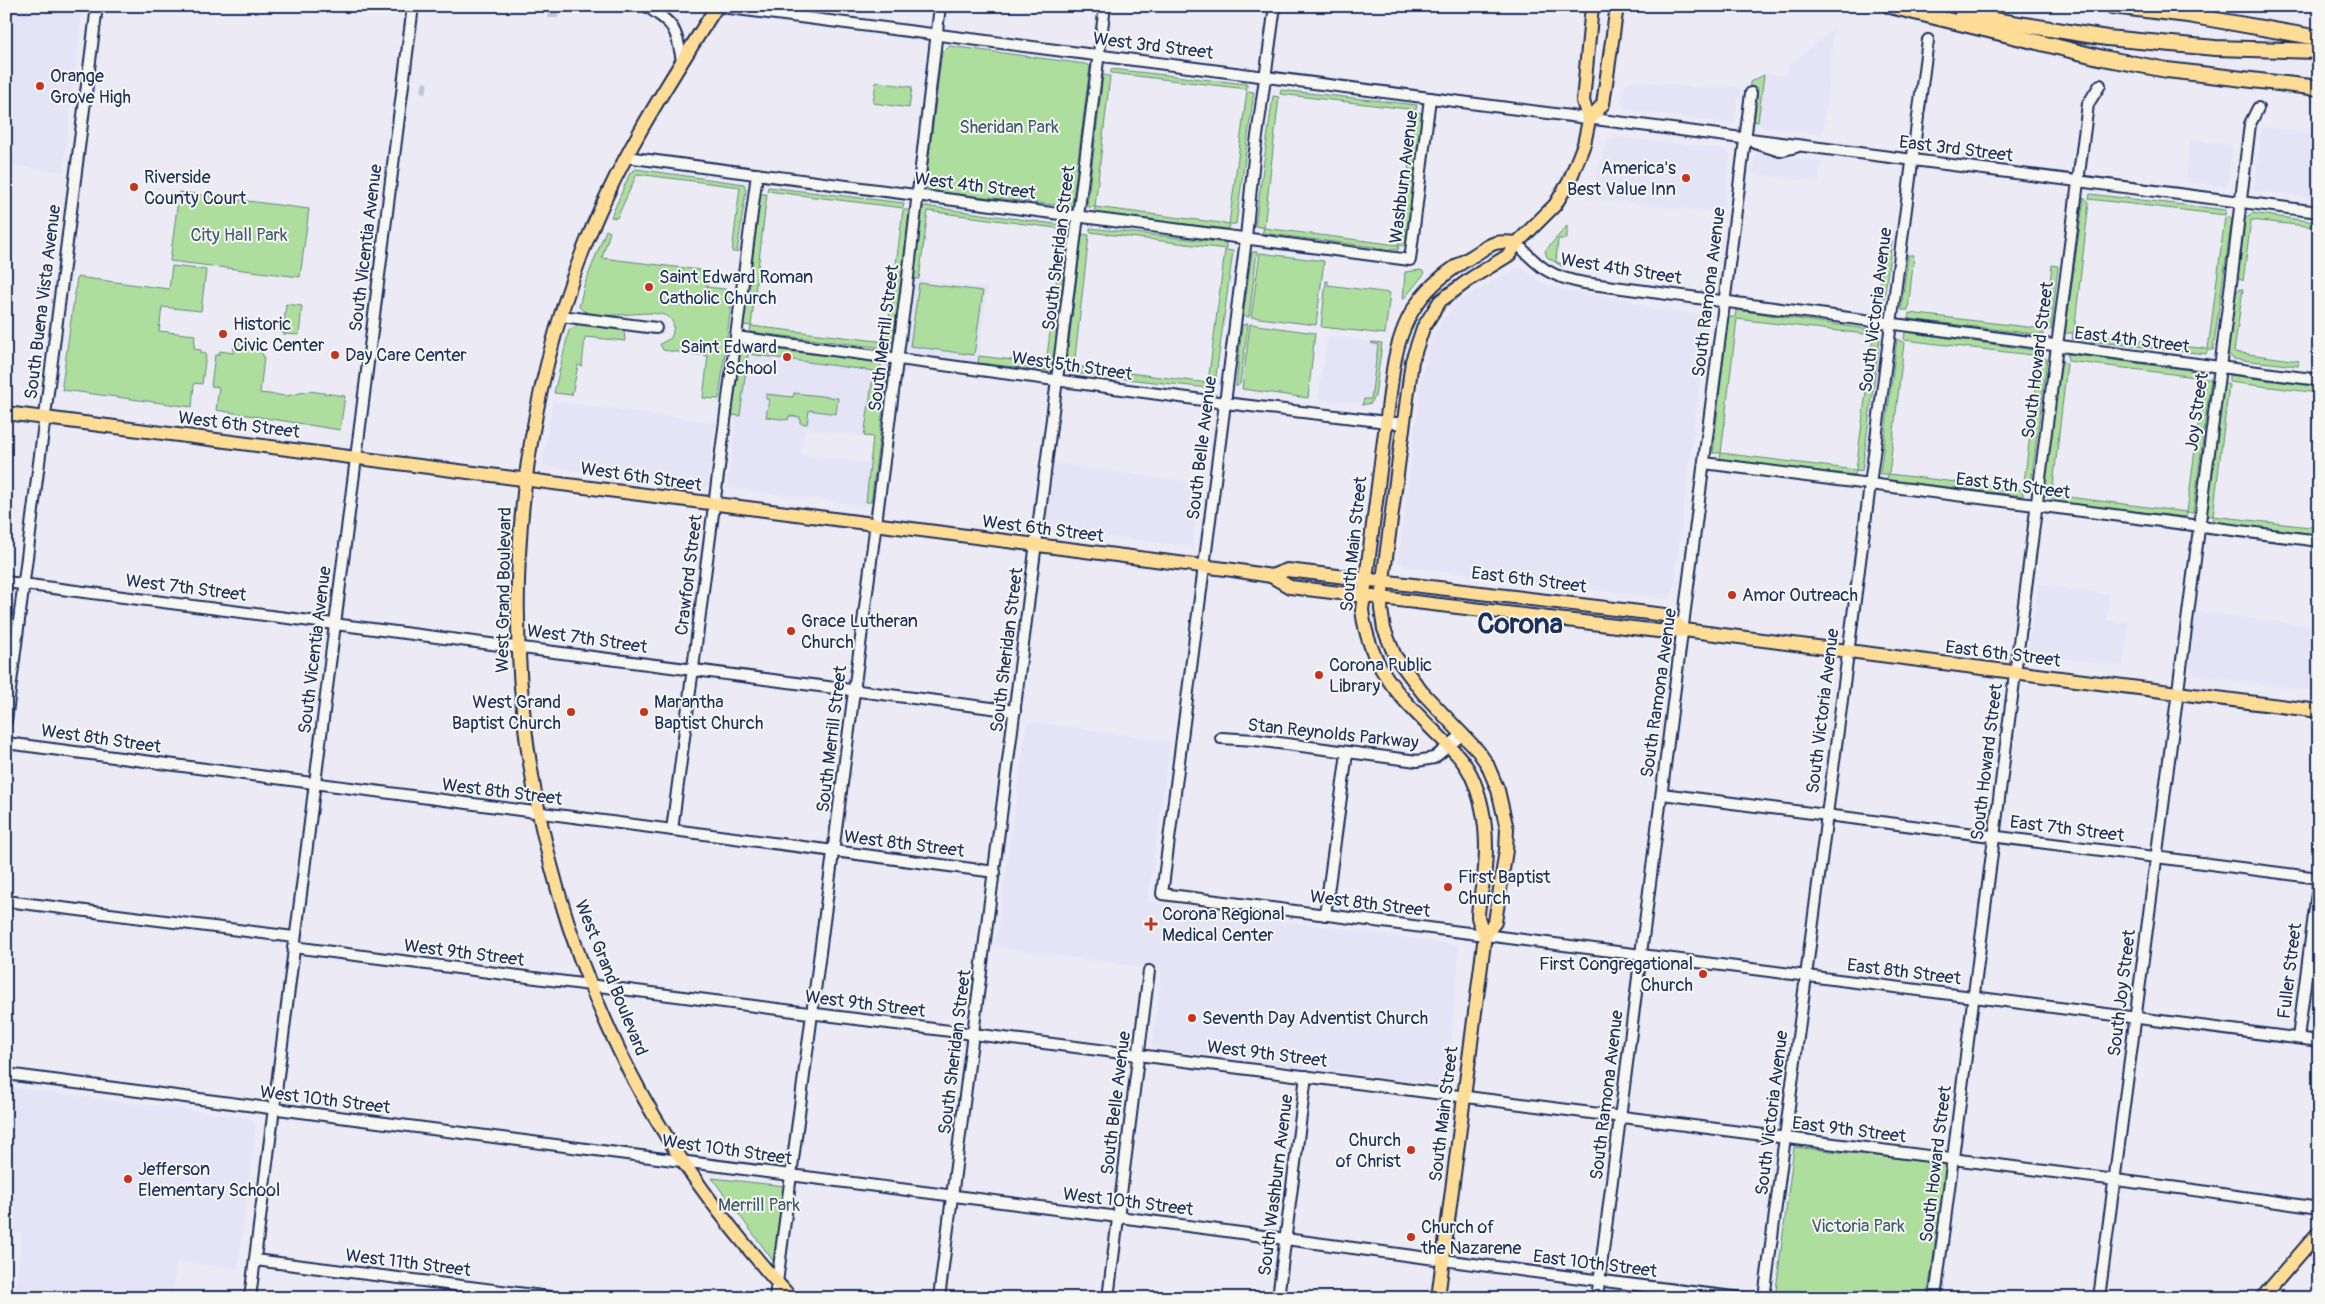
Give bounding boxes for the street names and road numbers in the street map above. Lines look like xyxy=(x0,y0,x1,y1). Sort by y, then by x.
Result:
street label: West 3rd Street xyxy=(1091,27,1215,65)
street label: Washburn Avenue xyxy=(1384,109,1424,245)
street label: East 3rd Street xyxy=(1898,131,2015,167)
street label: South Vicentia Avenue xyxy=(344,163,388,333)
street label: South Sheridan Street xyxy=(1037,164,1081,332)
street label: West 4th Street xyxy=(913,167,1038,205)
street label: South Buena Vista Avenue xyxy=(20,203,66,401)
street label: South Ramona Avenue xyxy=(1687,206,1731,378)
street label: South Victoria Avenue xyxy=(1854,226,1898,394)
street label: West 4th Street xyxy=(1559,248,1684,290)
street label: South Merrill Street xyxy=(864,262,905,413)
street label: South Howard Street xyxy=(2017,280,2059,440)
street label: East 4th Street xyxy=(2073,322,2192,359)
street label: West 5th Street xyxy=(1010,346,1135,386)
street label: Joy Street xyxy=(2180,371,2214,453)
street label: South Belle Avenue xyxy=(1182,375,1222,521)
street label: West 6th Street xyxy=(177,406,302,444)
street label: West 6th Street xyxy=(579,457,704,497)
street label: East 5th Street xyxy=(1954,468,2072,505)
street label: South Main Street xyxy=(1335,474,1373,613)
street label: West Grand Boulevard xyxy=(491,507,517,673)
street label: West 6th Street xyxy=(981,510,1106,548)
street label: Crawford Street xyxy=(670,513,708,637)
street label: East 6th Street xyxy=(1470,562,1589,599)
street label: South Vicentia Avenue xyxy=(293,565,337,735)
street label: South Sheridan Street xyxy=(985,566,1029,734)
street label: West 7th Street xyxy=(124,569,248,607)
street label: South Ramona Avenue xyxy=(1636,607,1682,779)
street label: West 7th Street xyxy=(525,619,649,659)
street label: South Victoria Avenue xyxy=(1801,627,1845,795)
street label: East 6th Street xyxy=(1944,636,2063,673)
street label: South Merrill Street xyxy=(812,663,853,814)
street label: South Howard Street xyxy=(1966,682,2008,842)
street label: Stan Reynolds Parkway xyxy=(1246,714,1420,754)
street label: West 8th Street xyxy=(40,719,163,759)
street label: West 8th Street xyxy=(441,773,564,811)
street label: East 7th Street xyxy=(2009,811,2126,848)
street label: West 8th Street xyxy=(843,825,966,863)
street label: West 8th Street xyxy=(1309,885,1432,923)
street label: West Grand Boulevard xyxy=(569,897,653,1059)
street label: Fuller Street xyxy=(2273,921,2307,1020)
street label: South Joy Street xyxy=(2103,928,2141,1058)
street label: West 9th Street xyxy=(402,934,526,972)
street label: East 8th Street xyxy=(1846,954,1963,990)
street label: South Sheridan Street xyxy=(933,968,977,1136)
street label: West 9th Street xyxy=(803,985,927,1023)
street label: South Ramona Avenue xyxy=(1585,1009,1629,1181)
street label: South Victoria Avenue xyxy=(1750,1029,1794,1197)
street label: South Belle Avenue xyxy=(1096,1030,1136,1176)
street label: West 9th Street xyxy=(1205,1035,1329,1073)
street label: South Main Street xyxy=(1424,1044,1464,1183)
street label: West 10th Street xyxy=(258,1081,392,1119)
street label: South Howard Street xyxy=(1915,1084,1957,1244)
street label: South Washburn Avenue xyxy=(1253,1093,1299,1277)
street label: East 9th Street xyxy=(1791,1112,1908,1148)
street label: West 10th Street xyxy=(660,1129,794,1171)
street label: West 10th Street xyxy=(1061,1183,1195,1221)
street label: West 11th Street xyxy=(344,1244,473,1282)
street label: East 10th Street xyxy=(1532,1245,1659,1283)

